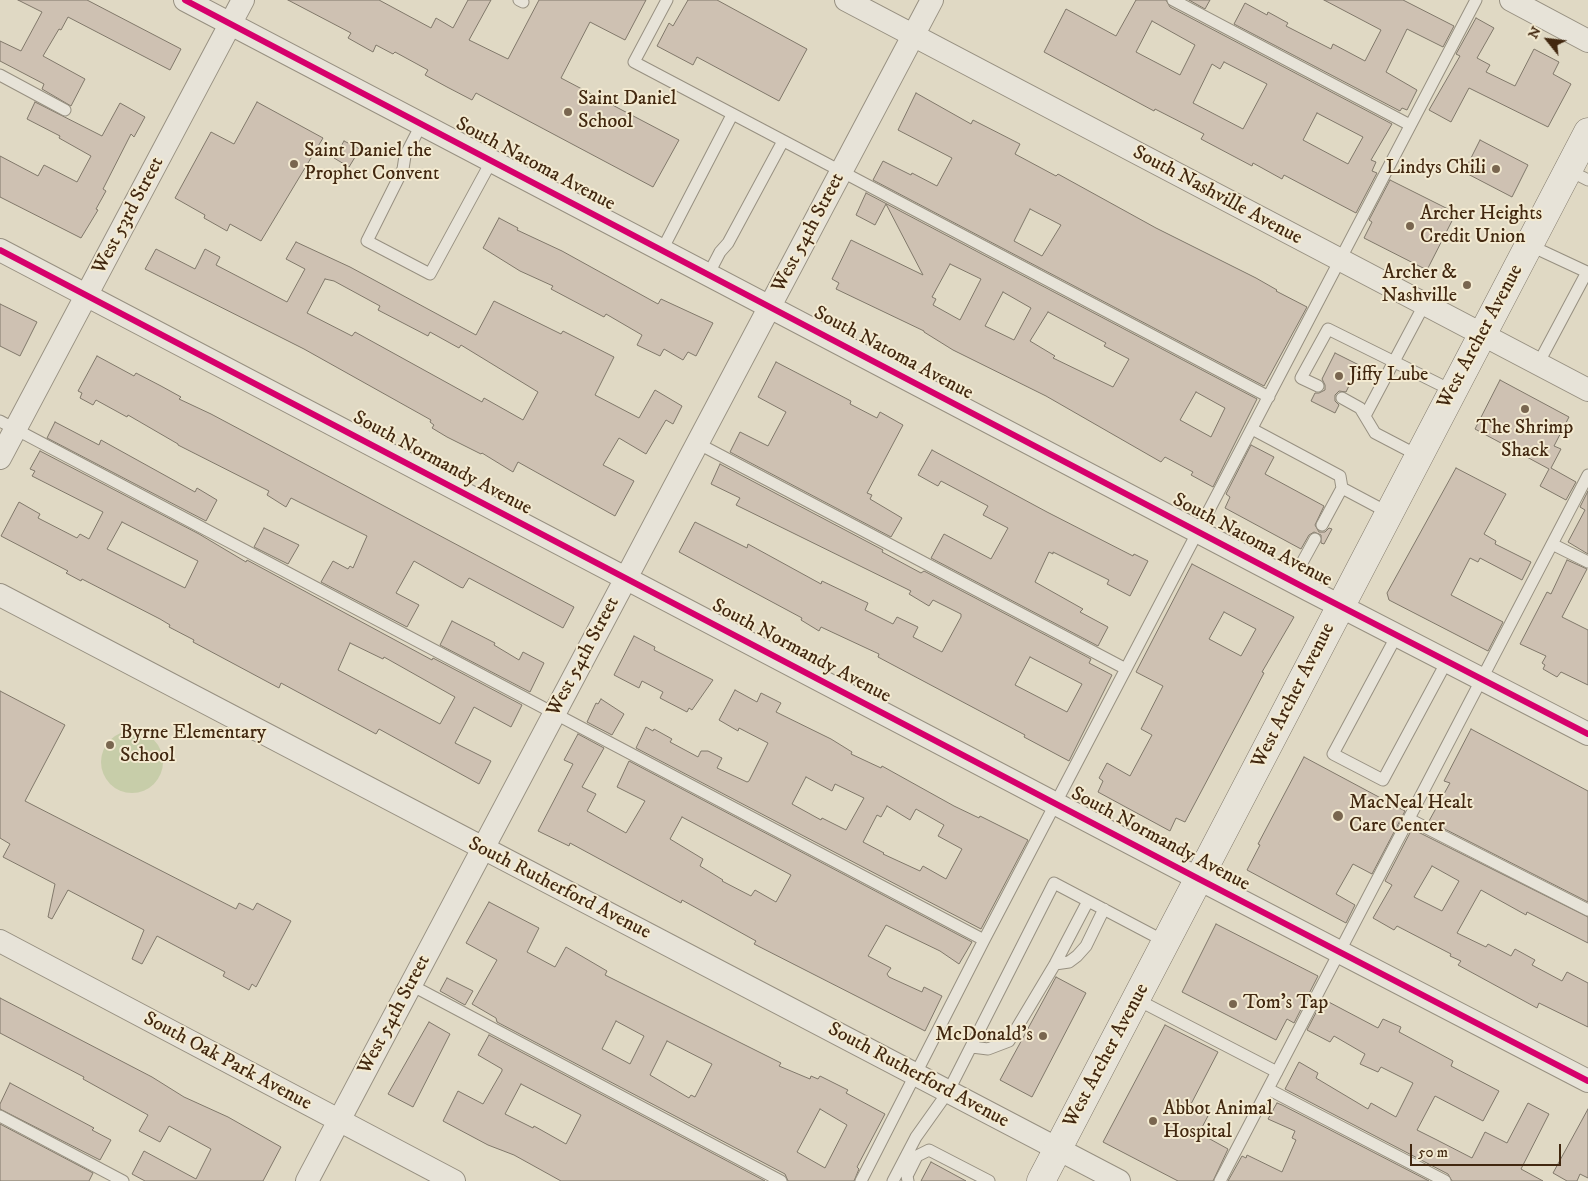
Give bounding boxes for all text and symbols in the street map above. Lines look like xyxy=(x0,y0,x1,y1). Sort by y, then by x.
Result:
north arrow xyxy=(1523,15,1573,65)
text: N xyxy=(1524,23,1546,42)
place label: Saint Daniel School xyxy=(578,88,676,135)
marker: Saint Daniel School xyxy=(562,106,574,118)
street label: South Natoma Avenue xyxy=(451,113,619,217)
place label: Saint Daniel the Prophet Convent xyxy=(304,140,439,187)
street label: South Nashville Avenue xyxy=(1128,141,1306,251)
street label: West 53rd Street xyxy=(88,153,170,279)
place label: Lindys Chili xyxy=(1386,157,1486,181)
marker: Saint Daniel the Prophet Convent xyxy=(288,158,300,170)
marker: Lindys Chili xyxy=(1490,163,1502,175)
street label: West 54th Street xyxy=(767,169,851,297)
place label: Archer Heights Credit Union xyxy=(1420,203,1542,250)
marker: Archer Heights Credit Union xyxy=(1404,220,1416,232)
street label: West Archer Avenue xyxy=(1433,261,1529,413)
place label: Archer & Nashville xyxy=(1381,262,1457,309)
marker: Archer & Nashville xyxy=(1461,279,1473,291)
street label: South Natoma Avenue xyxy=(809,302,977,406)
place label: Jiffy Lube xyxy=(1349,364,1428,388)
marker: Jiffy Lube xyxy=(1333,370,1345,382)
marker: The Shrimp Shack xyxy=(1519,403,1531,415)
street label: South Normandy Avenue xyxy=(348,407,536,521)
place label: The Shrimp Shack xyxy=(1477,417,1573,464)
street label: South Natoma Avenue xyxy=(1168,489,1336,593)
street label: West 54th Street xyxy=(542,593,626,721)
street label: South Normandy Avenue xyxy=(707,595,895,709)
street label: West Archer Avenue xyxy=(1247,619,1341,773)
place label: Byrne Elementary School xyxy=(120,722,266,769)
marker: Byrne Elementary School xyxy=(104,739,116,751)
street label: South Normandy Avenue xyxy=(1066,783,1254,897)
place label: MacNeal Healt Care Center xyxy=(1349,792,1473,839)
marker: MacNeal Healt Care Center xyxy=(1331,809,1345,823)
street label: South Rutherford Avenue xyxy=(464,832,654,946)
street label: West 54th Street xyxy=(353,951,437,1079)
street label: West Archer Avenue xyxy=(1059,980,1155,1132)
place label: Tom’s Tap xyxy=(1243,992,1328,1016)
marker: Tom’s Tap xyxy=(1227,998,1239,1010)
street label: South Oak Park Avenue xyxy=(139,1007,315,1117)
street label: South Rutherford Avenue xyxy=(823,1018,1013,1134)
place label: McDonald's xyxy=(935,1024,1033,1048)
marker: McDonald's xyxy=(1037,1030,1049,1042)
place label: Abbot Animal Hospital xyxy=(1163,1098,1273,1145)
marker: Abbot Animal Hospital xyxy=(1147,1115,1159,1127)
scale bar xyxy=(1413,1134,1564,1166)
text: 50 m xyxy=(1418,1143,1448,1162)

